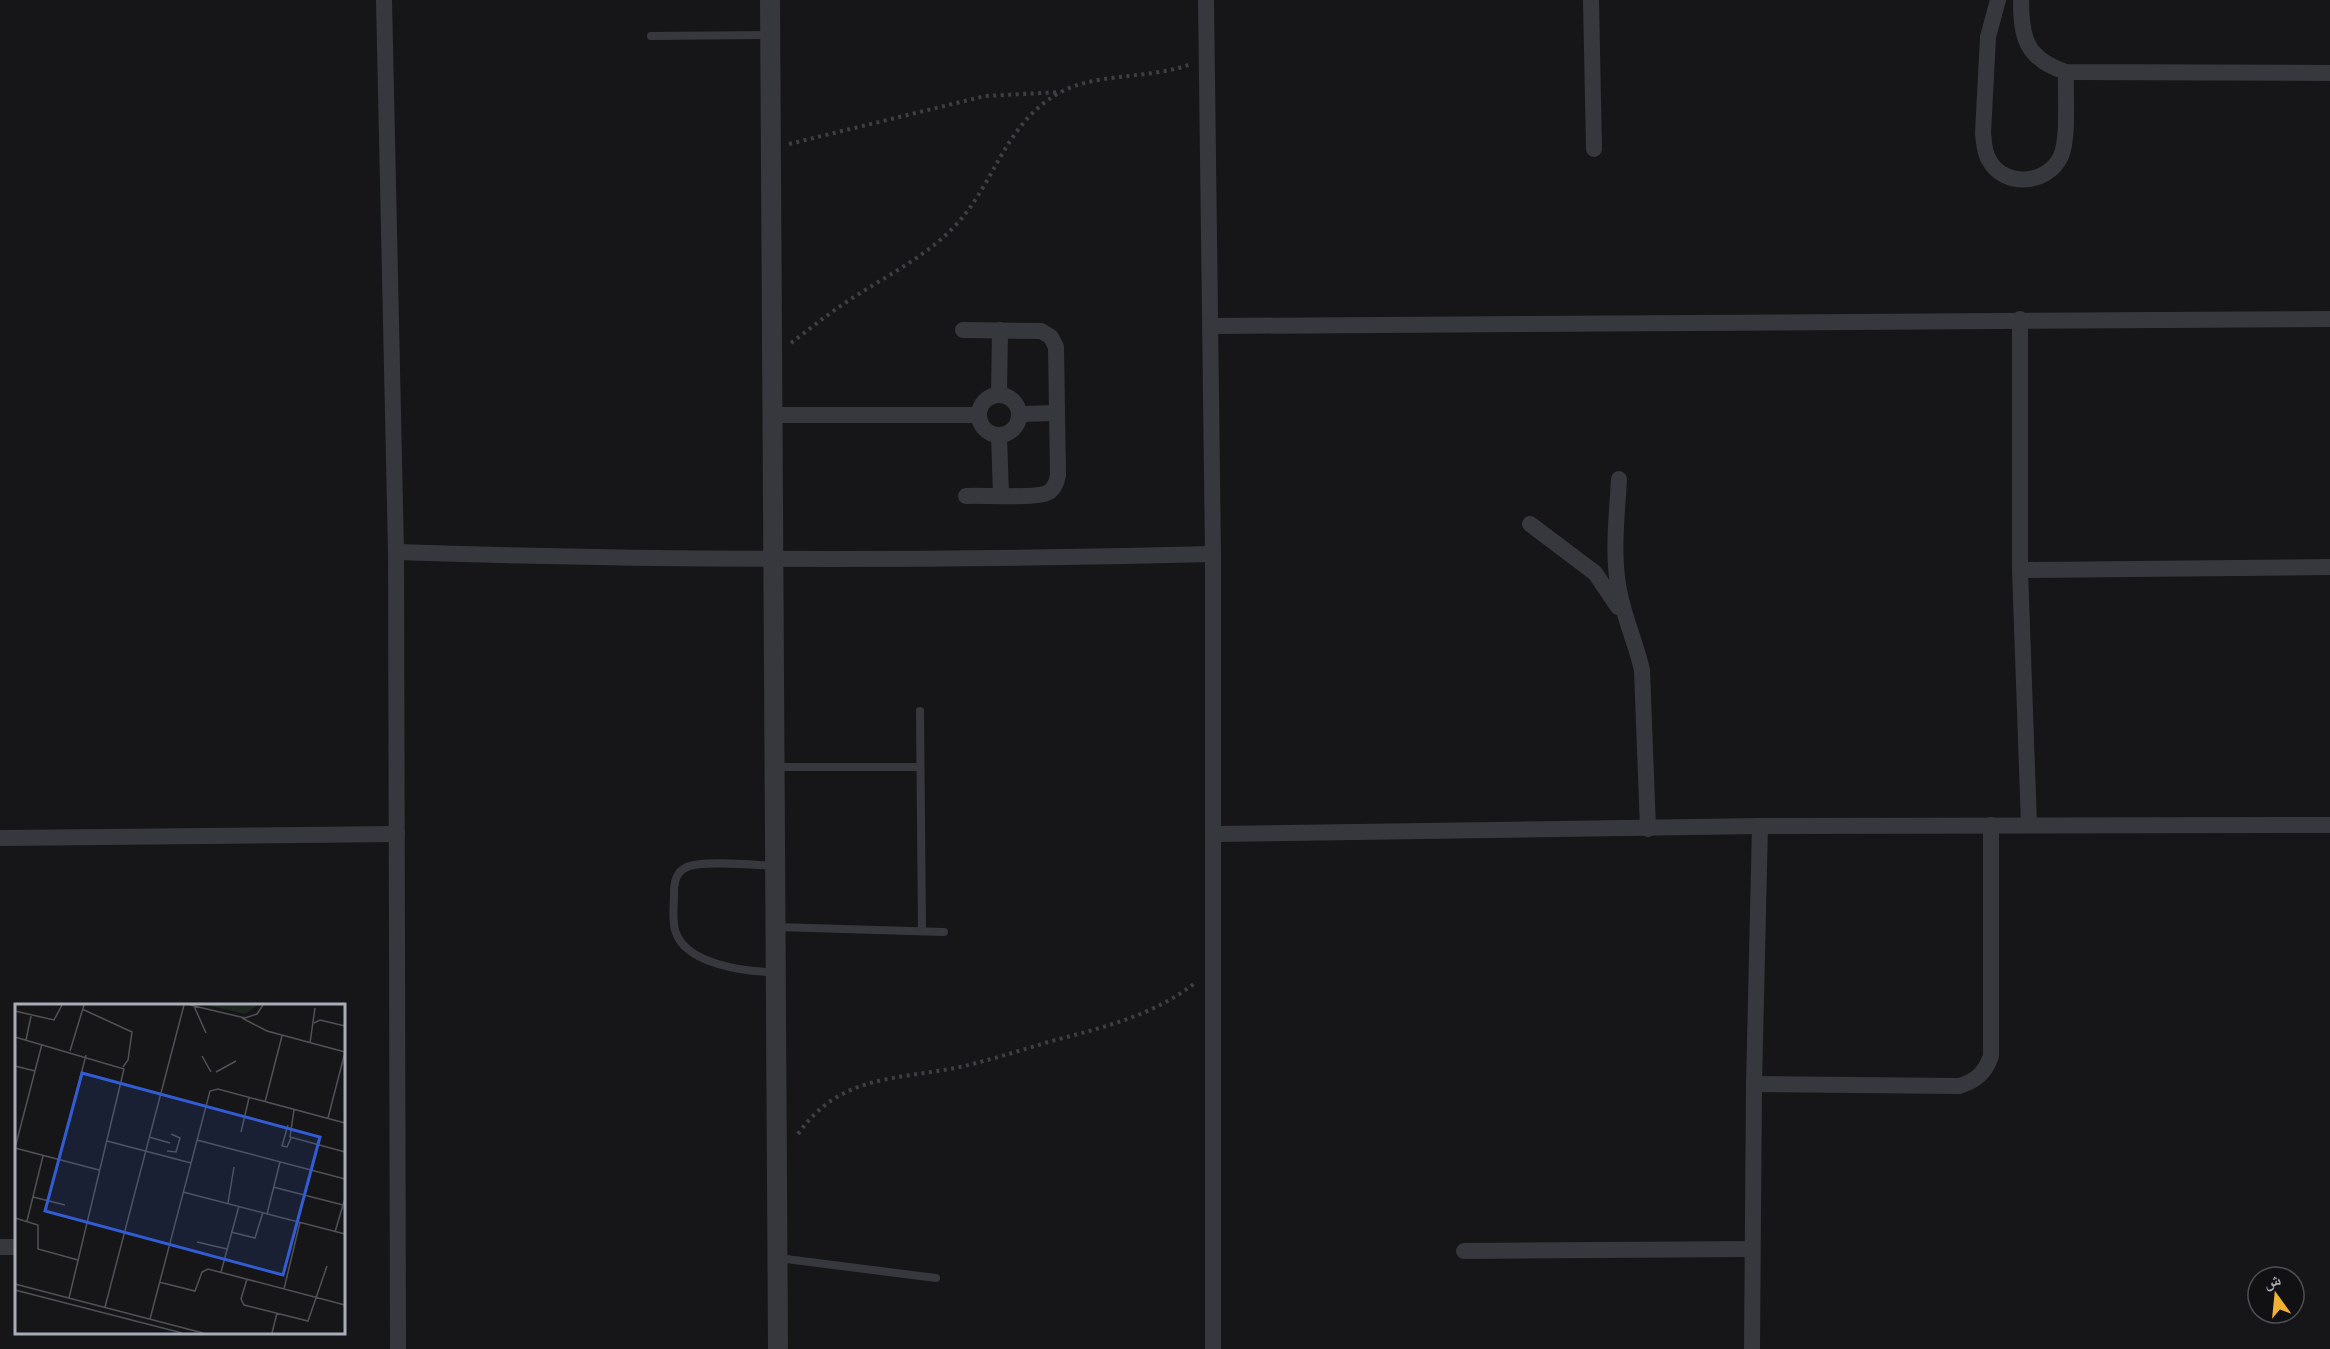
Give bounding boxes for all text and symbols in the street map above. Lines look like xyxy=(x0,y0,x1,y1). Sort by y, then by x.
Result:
inset map xyxy=(15,1004,345,1334)
north arrow xyxy=(2246,1265,2306,1325)
text: ش xyxy=(2262,1270,2283,1292)

